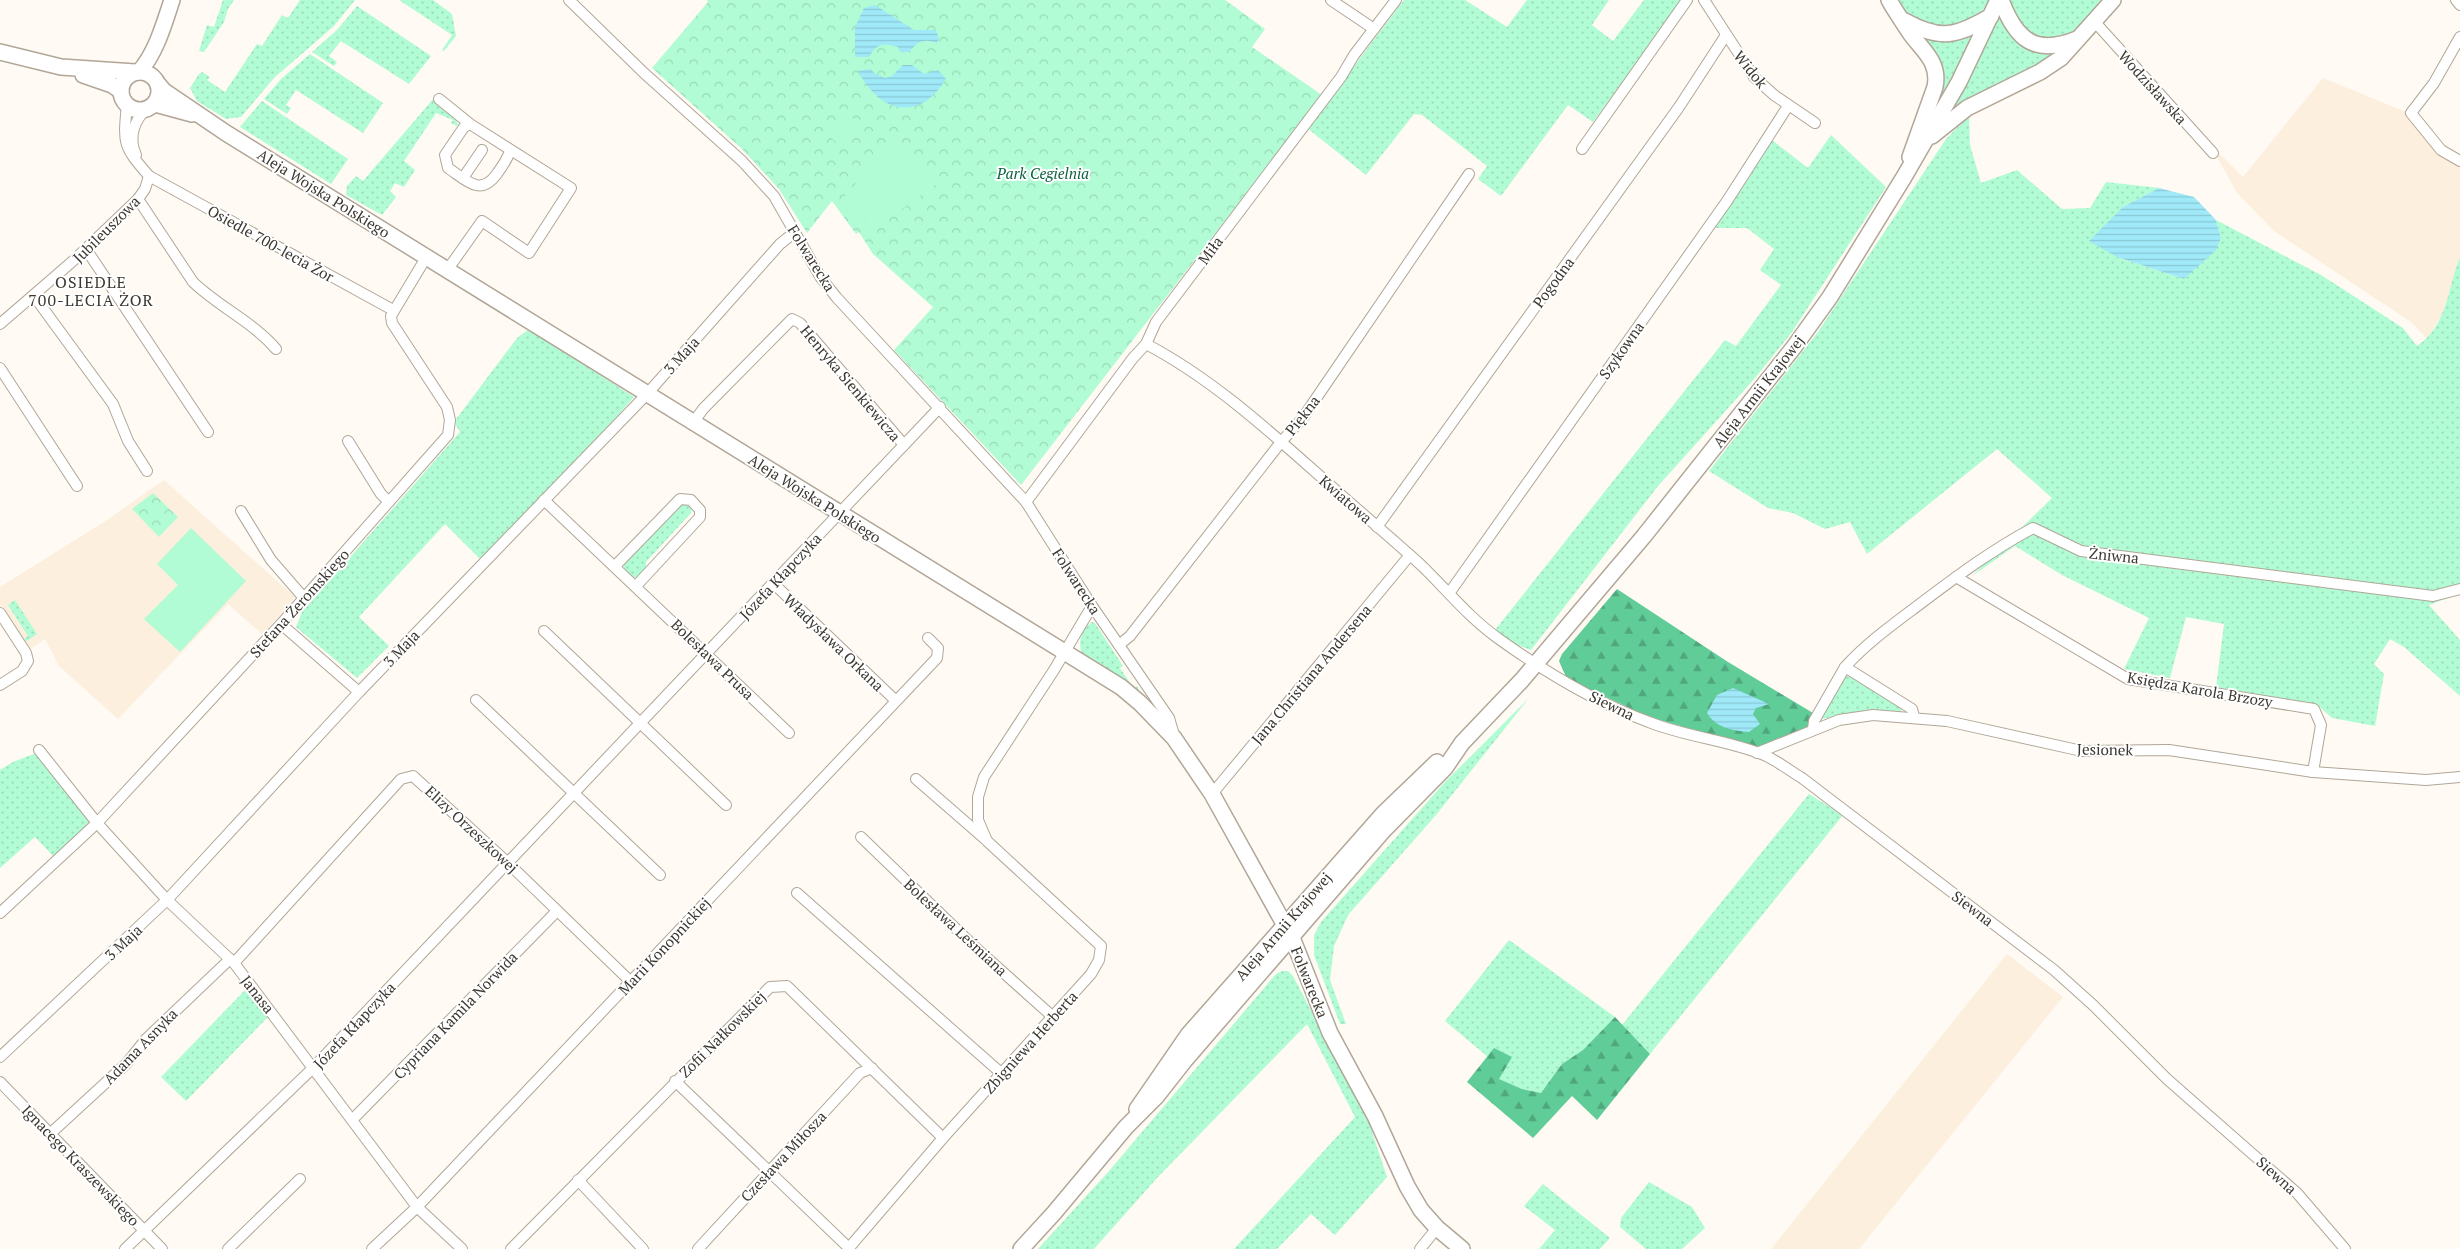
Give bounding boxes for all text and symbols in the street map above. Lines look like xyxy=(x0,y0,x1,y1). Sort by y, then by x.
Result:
street label: Widok xyxy=(1730,46,1772,92)
street label: Wodzisławska xyxy=(2114,46,2192,129)
street label: Aleja Wojska Polskiego xyxy=(254,144,394,242)
park label: Park Cegielnia xyxy=(996,163,1089,183)
street label: Jubileuszowa xyxy=(68,191,144,267)
street label: Osiedle 700-lecia Żor xyxy=(204,200,338,286)
street label: Folwarecka xyxy=(784,221,841,295)
street label: Miła xyxy=(1193,232,1227,268)
street label: Pogodna xyxy=(1528,252,1578,311)
district label: OSIEDLE 700-LECIA ŻOR xyxy=(28,271,154,311)
street label: Szykowna xyxy=(1594,317,1648,383)
street label: Henryka Sienkiewicza xyxy=(796,321,906,446)
street label: Aleja Armii Krajowej xyxy=(1708,331,1808,451)
street label: 3 Maja xyxy=(659,332,703,378)
street label: Piękna xyxy=(1280,391,1324,439)
street label: Aleja Wojska Polskiego xyxy=(745,449,885,547)
street label: Kwiatowa xyxy=(1315,470,1377,528)
street label: Józefa Kłapczyka xyxy=(735,528,826,624)
street label: Żniwna xyxy=(2088,542,2140,568)
street label: Stefana Żeromskiego xyxy=(245,544,353,662)
street label: Folwarecka xyxy=(1048,544,1106,618)
street label: Władysława Orkana xyxy=(780,589,889,695)
street label: Jana Christiana Andersena xyxy=(1246,600,1376,748)
street label: Bolesława Prusa xyxy=(667,614,759,704)
street label: 3 Maja xyxy=(378,625,424,671)
street label: Księdza Karola Brzozy xyxy=(2126,666,2275,712)
street label: Siewna xyxy=(1586,686,1638,725)
street label: Jesionek xyxy=(2077,739,2134,759)
street label: Elizy Orzeszkowej xyxy=(421,781,523,877)
street label: Aleja Armii Krajowej xyxy=(1230,868,1336,984)
street label: Bolesława Leśmiana xyxy=(900,874,1012,980)
street label: Siewna xyxy=(1948,886,1998,931)
street label: Marii Konopnickiej xyxy=(614,893,714,999)
street label: 3 Maja xyxy=(100,919,146,964)
street label: Folwarecka xyxy=(1287,943,1333,1021)
street label: Cypriana Kamila Norwida xyxy=(389,947,522,1083)
street label: Janasa xyxy=(237,971,279,1018)
street label: Józefa Kłapczyka xyxy=(309,977,400,1073)
street label: Zofii Nałkowskiej xyxy=(674,986,770,1082)
street label: Zbigniewa Herberta xyxy=(979,986,1082,1098)
street label: Adama Asnyka xyxy=(99,1003,182,1088)
street label: Ignacego Kraszewskiego xyxy=(18,1100,144,1230)
street label: Czesława Miłosza xyxy=(736,1106,831,1206)
street label: Siewna xyxy=(2253,1152,2302,1199)

